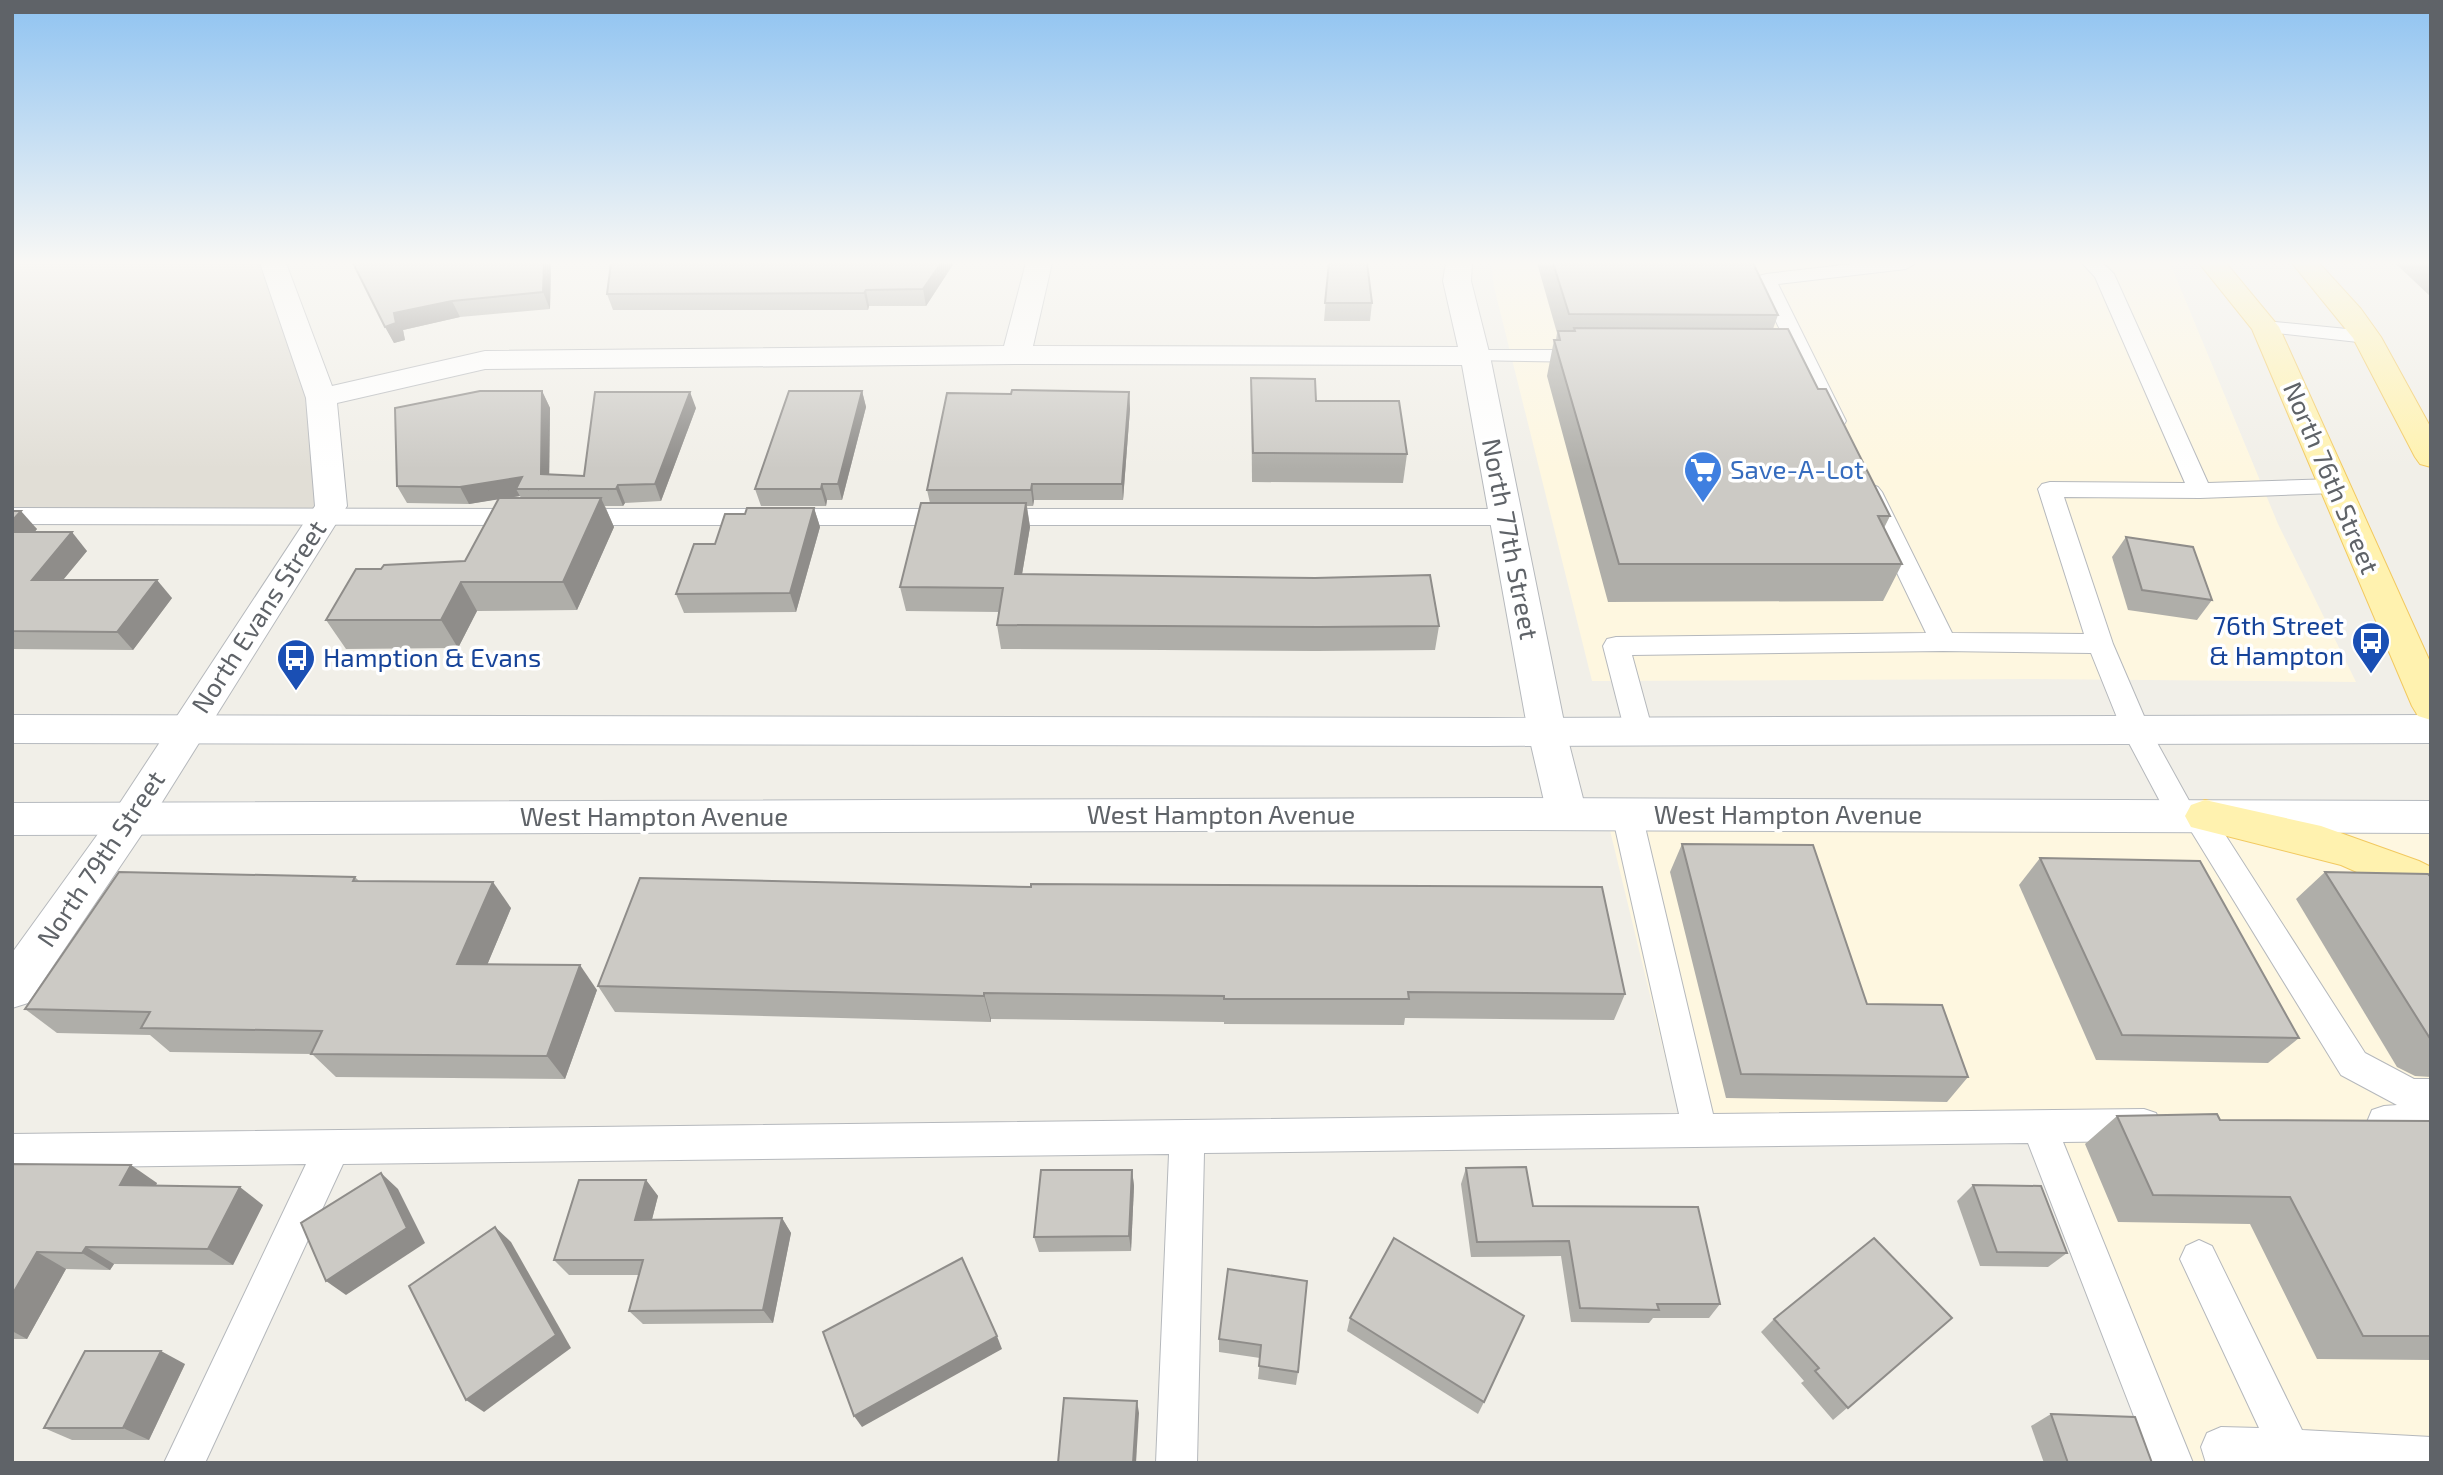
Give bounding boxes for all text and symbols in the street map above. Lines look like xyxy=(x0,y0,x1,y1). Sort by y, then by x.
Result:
street label: North 76th Street xyxy=(2278,377,2387,578)
street label: North 77th Street xyxy=(1477,436,1546,642)
supermarket icon: Save-A-Lot xyxy=(1682,449,1724,504)
place label: Save-A-Lot xyxy=(1730,453,1864,484)
street label: North Evans Street xyxy=(184,514,332,718)
place label: 76th Street & Hampton xyxy=(2209,609,2344,670)
bus stop icon: 76th Street & Hampton xyxy=(2350,620,2392,675)
bus stop icon: Hamption & Evans xyxy=(275,637,317,692)
place label: Hamption & Evans xyxy=(323,641,541,672)
street label: North 79th Street xyxy=(29,764,170,952)
street label: West Hampton Avenue xyxy=(1087,798,1355,829)
street label: West Hampton Avenue xyxy=(1654,798,1922,829)
street label: West Hampton Avenue xyxy=(520,800,788,831)

